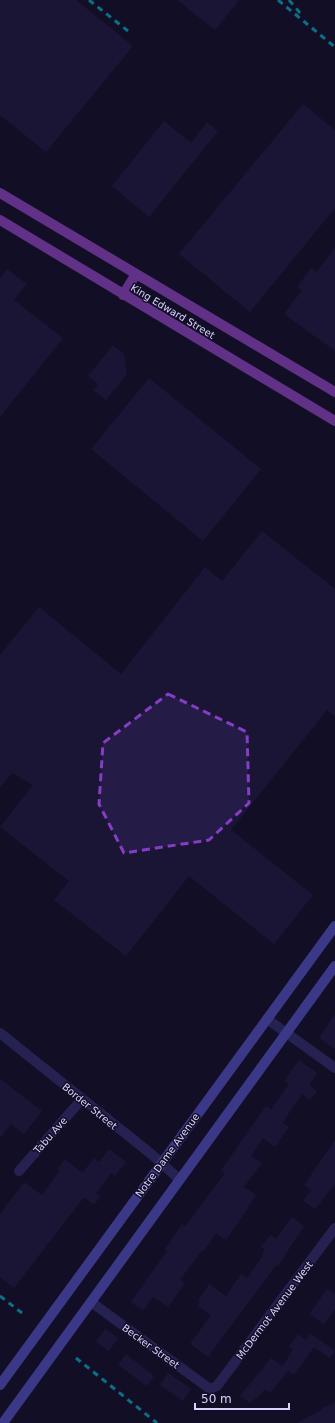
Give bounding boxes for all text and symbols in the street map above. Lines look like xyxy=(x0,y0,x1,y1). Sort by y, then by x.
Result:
street label: King Edward Street xyxy=(129,282,217,341)
street label: Border Street xyxy=(60,1081,119,1132)
street label: Notre Dame Avenue xyxy=(133,1111,201,1199)
street label: Tabu Ave xyxy=(31,1115,69,1157)
street label: McDermot Avenue West xyxy=(234,1259,315,1361)
street label: Becker Street xyxy=(120,1322,181,1371)
scale bar xyxy=(195,1385,289,1411)
text: 50 m xyxy=(201,1392,232,1406)

